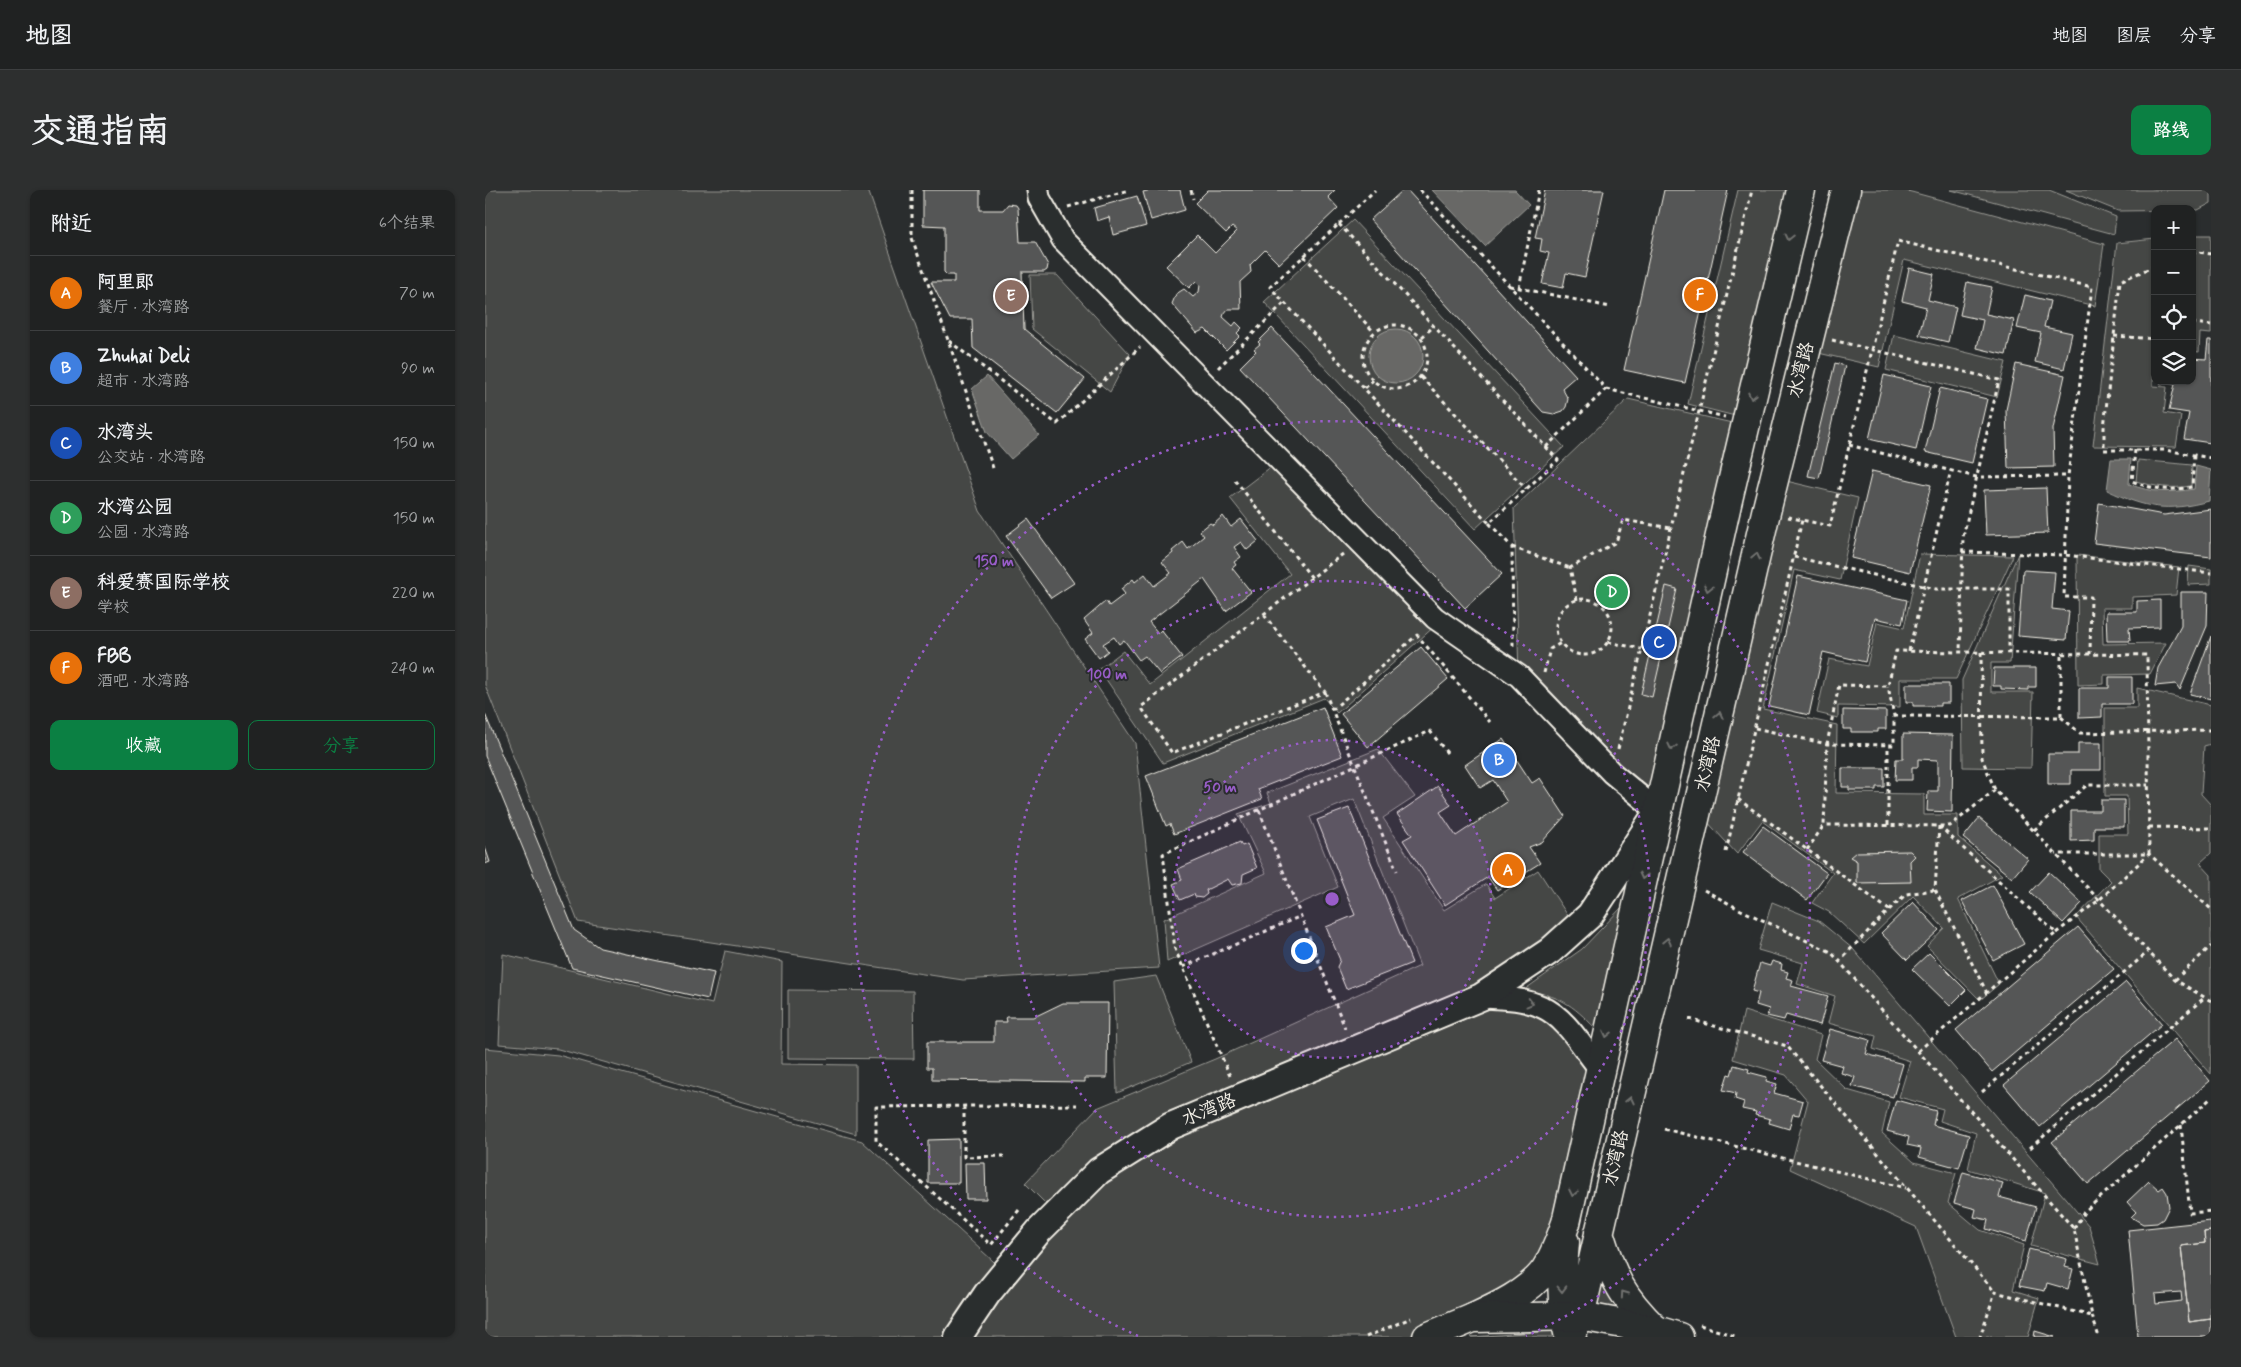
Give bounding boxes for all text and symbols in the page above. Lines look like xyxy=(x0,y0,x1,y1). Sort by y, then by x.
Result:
text: 地图 xyxy=(25,21,73,52)
text: 地图 xyxy=(2052,24,2088,48)
text: 图层 xyxy=(2116,24,2152,48)
text: 分享 xyxy=(2180,24,2216,48)
button: 路线 xyxy=(2131,105,2211,155)
text: 交通指南 xyxy=(30,109,170,155)
map controls xyxy=(2151,205,2196,385)
button: + xyxy=(2151,205,2196,250)
text: 附近 xyxy=(50,210,92,238)
text: 6个结果 xyxy=(379,213,435,234)
one-way arrow xyxy=(1784,233,1795,242)
button: − xyxy=(2151,250,2196,295)
text: 阿里郎 xyxy=(97,270,154,295)
pin: F xyxy=(1684,276,1716,314)
pin: E xyxy=(995,277,1027,315)
text: A xyxy=(61,283,71,304)
text: 70 m xyxy=(399,283,435,304)
button: locate xyxy=(2151,295,2196,340)
text: 餐厅 · 水湾路 xyxy=(97,297,189,318)
street label: 水湾路 xyxy=(1782,339,1820,401)
button: layers xyxy=(2151,340,2196,385)
text: Zhuhai Deli xyxy=(97,344,190,369)
text: B xyxy=(61,358,71,379)
text: 90 m xyxy=(401,358,435,379)
text: 超市 · 水湾路 xyxy=(97,371,189,392)
one-way arrow xyxy=(1747,391,1758,400)
text: 水湾头 xyxy=(97,420,154,445)
text: C xyxy=(60,433,72,454)
text: 150 m xyxy=(393,433,435,454)
text: 公交站 · 水湾路 xyxy=(97,447,205,468)
text: 水湾公园 xyxy=(97,495,173,520)
text: D xyxy=(60,508,72,529)
text: 150 m xyxy=(393,508,435,529)
text: 公园 · 水湾路 xyxy=(97,522,189,543)
text: 150 m xyxy=(974,552,1014,572)
one-way arrow xyxy=(1750,552,1761,561)
text: 科爱赛国际学校 xyxy=(97,570,230,595)
pin: D xyxy=(1596,573,1628,611)
text: E xyxy=(61,583,71,604)
text: 220 m xyxy=(392,583,435,604)
one-way arrow xyxy=(1703,584,1714,593)
text: 学校 xyxy=(97,597,129,618)
pin: C xyxy=(1643,623,1675,661)
text: FBB xyxy=(97,644,131,669)
text: F xyxy=(62,658,70,679)
text: 240 m xyxy=(391,658,435,679)
text: 100 m xyxy=(1087,665,1127,685)
text: 酒吧 · 水湾路 xyxy=(97,671,189,692)
one-way arrow xyxy=(1713,710,1724,719)
button: 收藏 xyxy=(50,720,238,770)
button: 分享 xyxy=(248,720,435,770)
street label: 水湾路 xyxy=(1689,733,1727,795)
pin: B xyxy=(1483,741,1515,779)
one-way arrow xyxy=(1668,742,1678,751)
text: 50 m xyxy=(1203,778,1237,798)
pin: A xyxy=(1492,851,1524,889)
one-way arrow xyxy=(1638,871,1649,880)
centre of rings xyxy=(1323,890,1341,908)
one-way arrow xyxy=(1661,937,1672,946)
your location xyxy=(1291,938,1317,964)
one-way arrow xyxy=(1525,998,1533,1008)
one-way arrow xyxy=(1603,1030,1613,1039)
street label: 水湾路 xyxy=(1178,1088,1240,1132)
one-way arrow xyxy=(1624,1095,1635,1104)
street label: 水湾路 xyxy=(1597,1127,1635,1189)
one-way arrow xyxy=(1568,1189,1579,1197)
one-way arrow xyxy=(1557,1286,1567,1294)
one-way arrow xyxy=(1621,1290,1630,1300)

